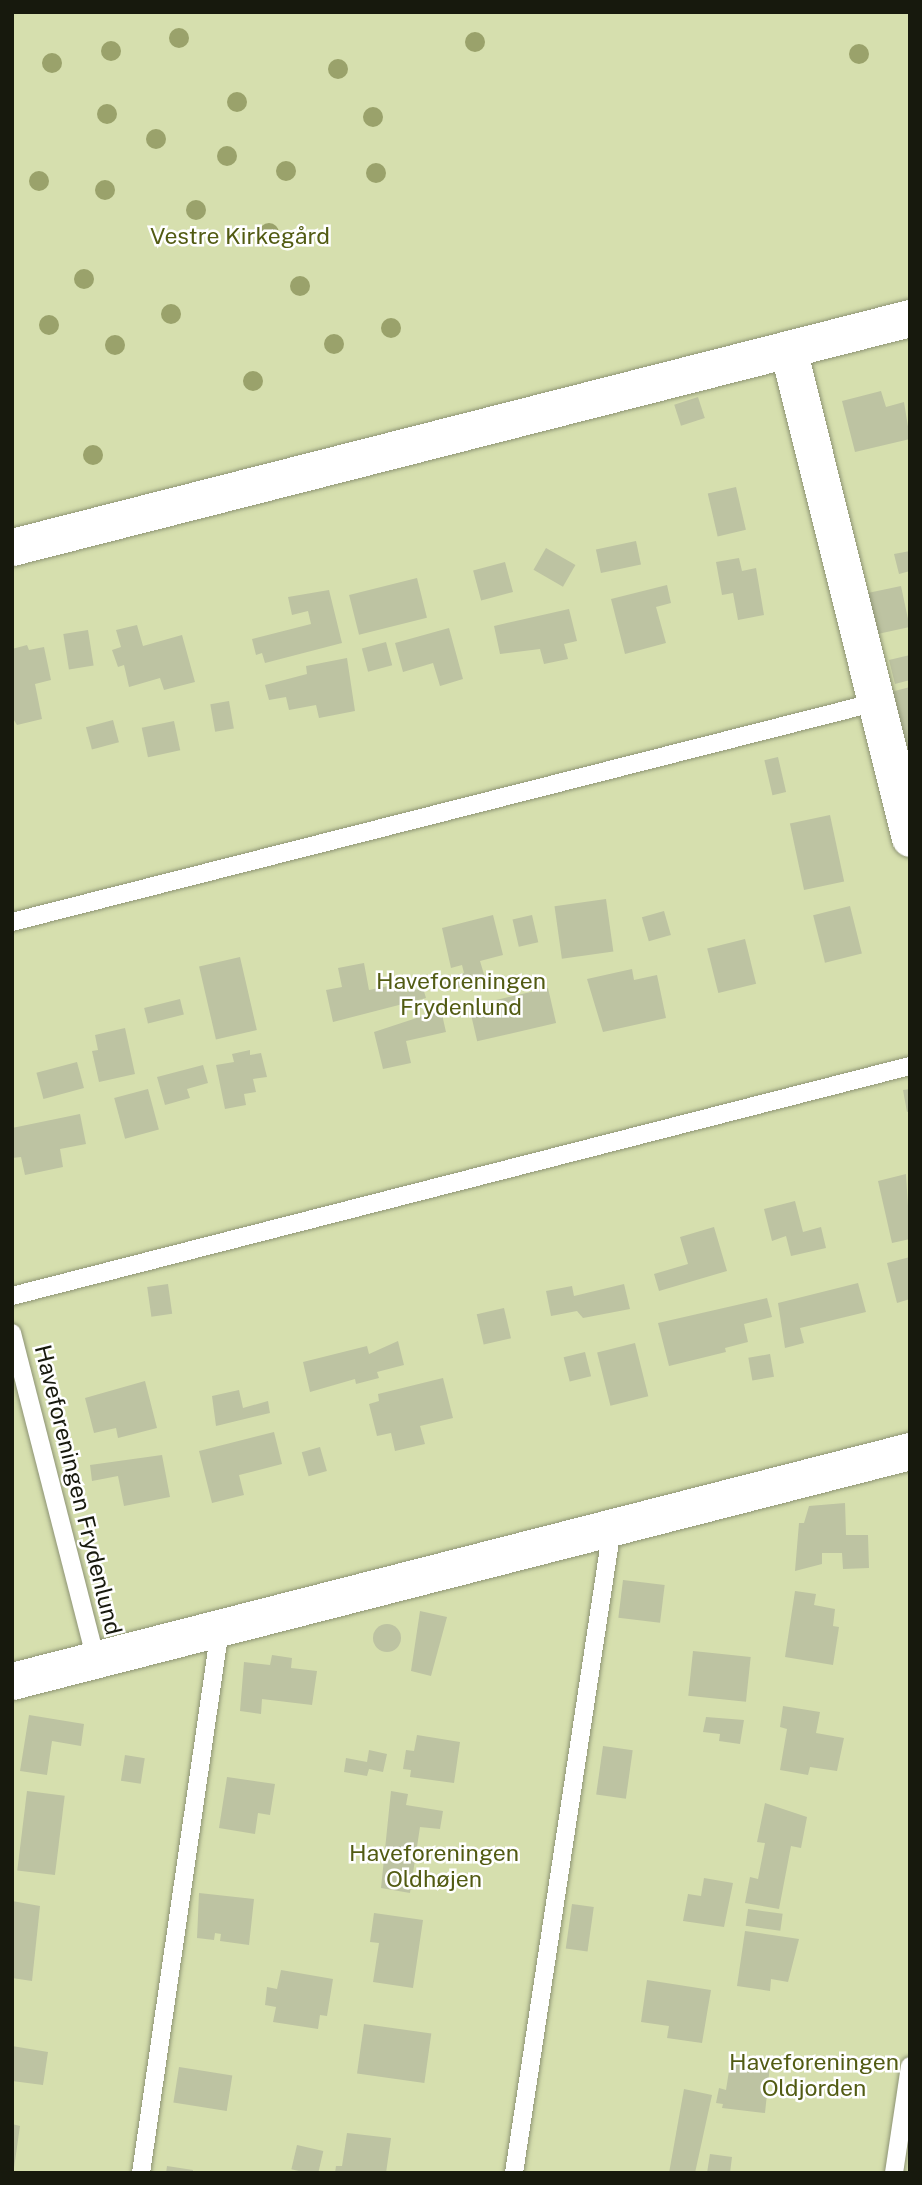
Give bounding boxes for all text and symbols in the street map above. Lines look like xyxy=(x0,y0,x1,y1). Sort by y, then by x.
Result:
park label: Vestre Kirkegård xyxy=(150,222,330,250)
park label: Haveforeningen Frydenlund xyxy=(376,967,546,1021)
street label: Haveforeningen Frydenlund xyxy=(29,1342,127,1638)
park label: Haveforeningen Oldhøjen xyxy=(349,1839,519,1893)
park label: Haveforeningen Oldjorden xyxy=(729,2048,899,2102)

